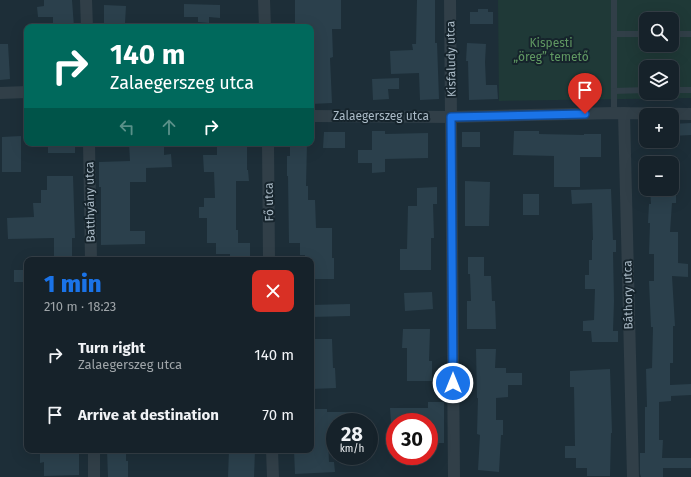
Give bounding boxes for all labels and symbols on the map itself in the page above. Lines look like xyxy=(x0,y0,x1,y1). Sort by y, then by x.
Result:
street label: Kisfaludy utca xyxy=(443,21,459,97)
park label: Kispesti „öreg” temető xyxy=(513,36,589,64)
pin xyxy=(568,73,602,114)
street label: Zalaegerszeg utca xyxy=(333,109,429,123)
street label: Batthyány utca xyxy=(82,161,98,243)
street label: Fő utca xyxy=(262,182,276,222)
street label: Báthory utca xyxy=(620,260,636,330)
position arrow xyxy=(432,362,474,404)
speed limit sign: 30 xyxy=(386,413,438,465)

